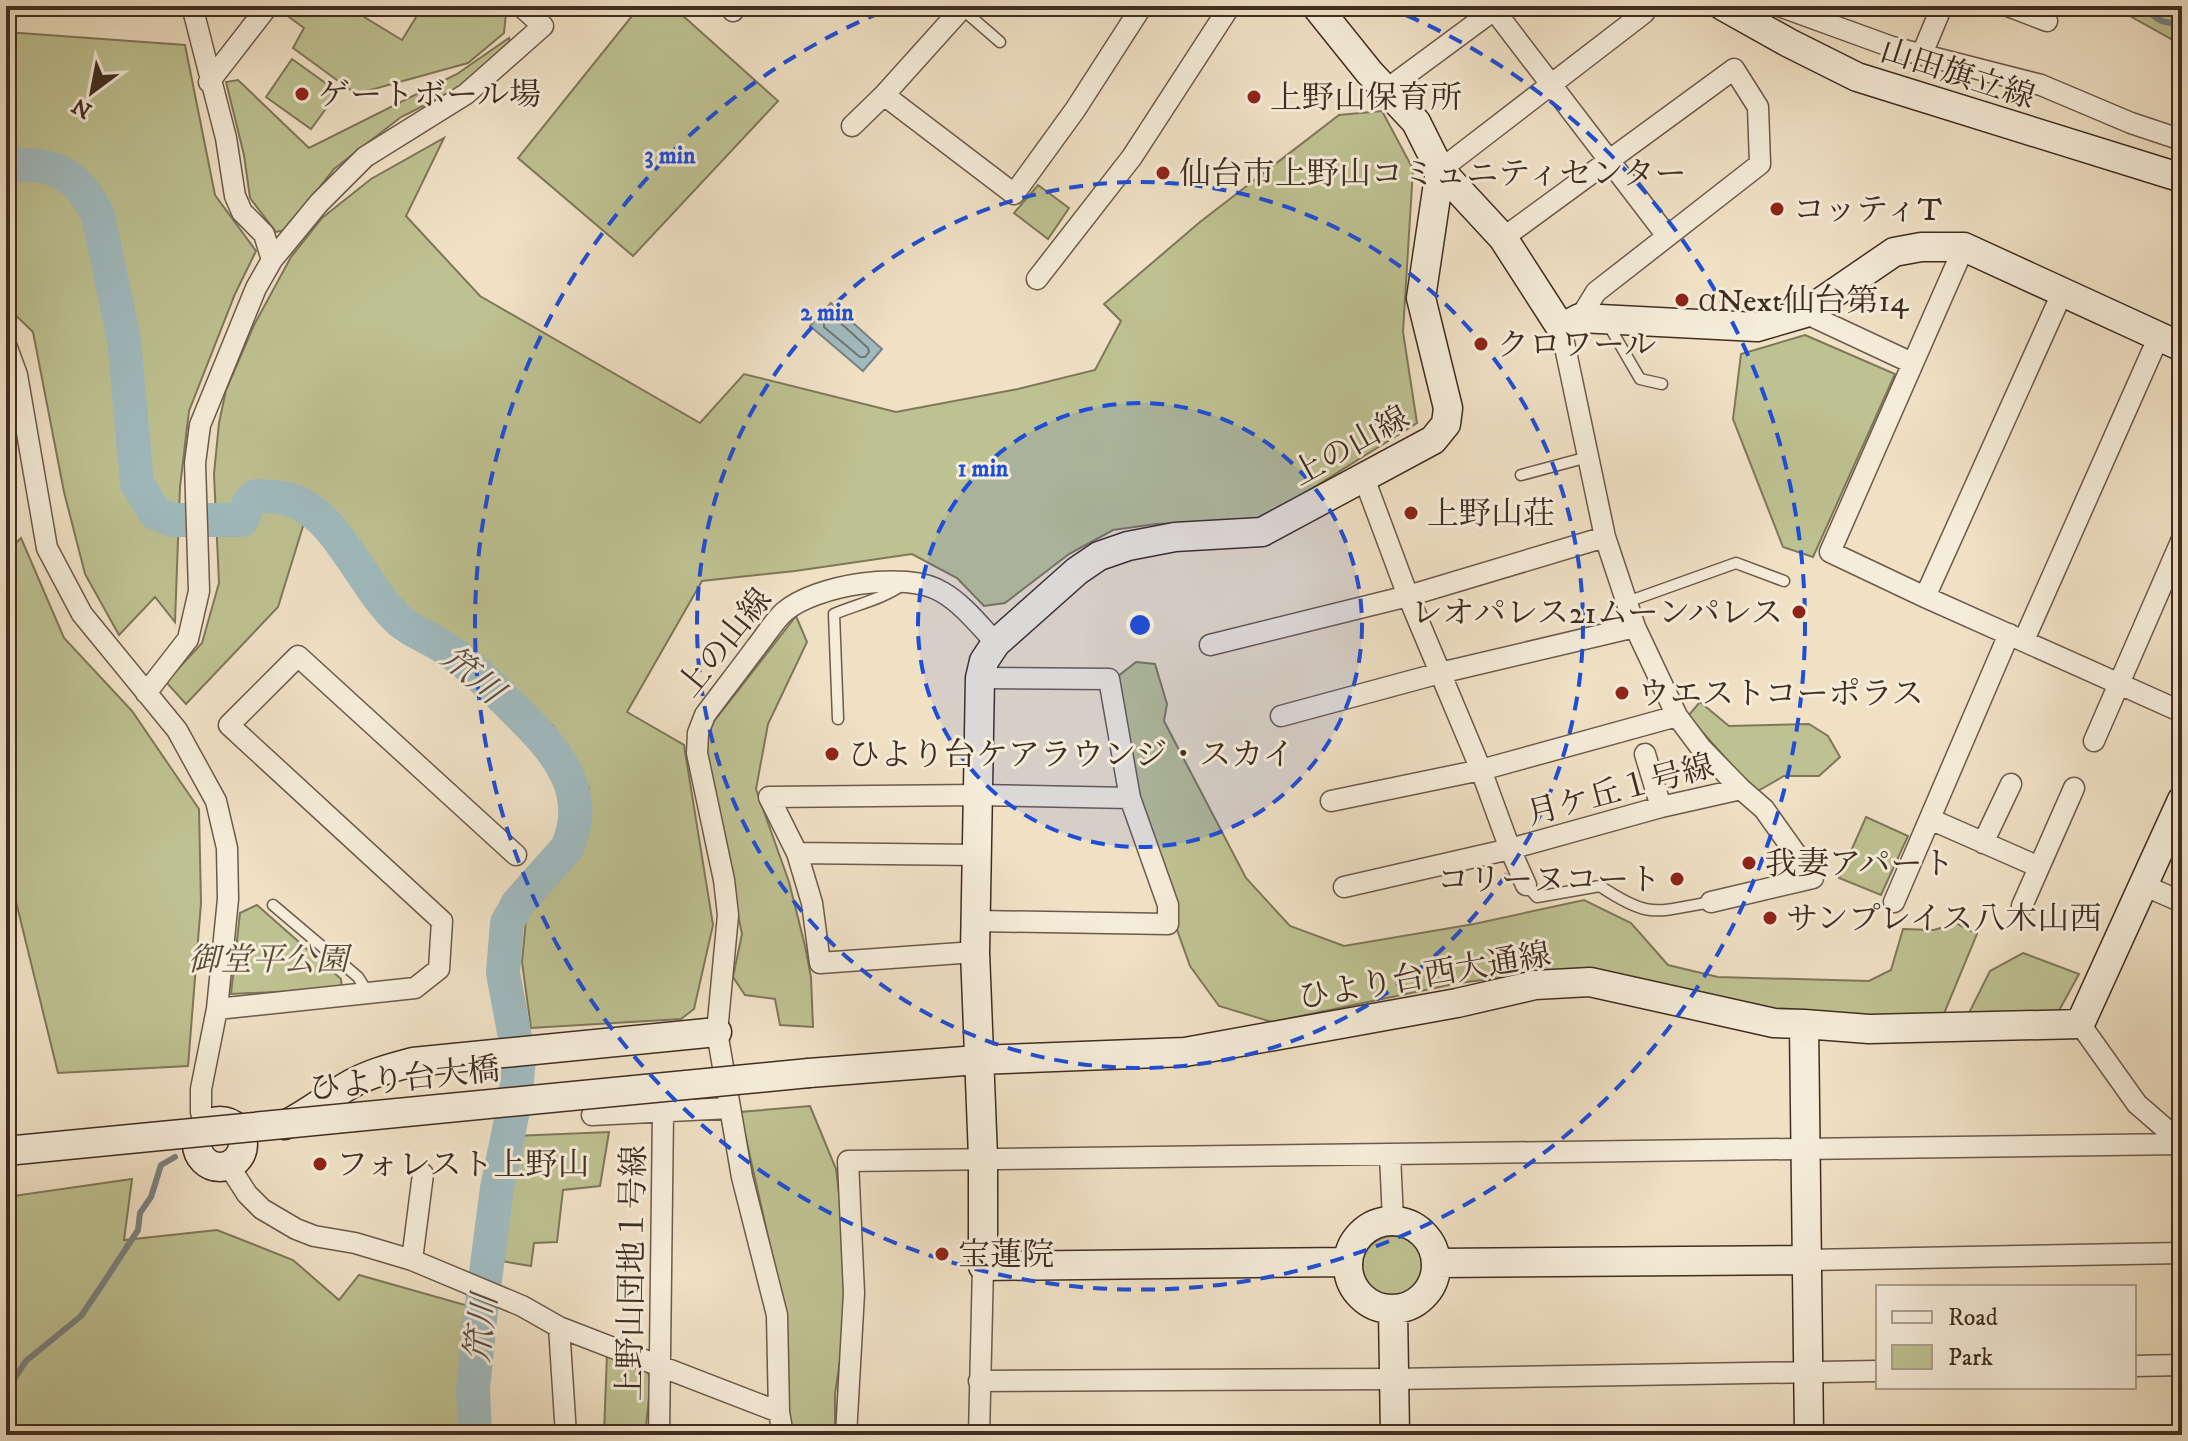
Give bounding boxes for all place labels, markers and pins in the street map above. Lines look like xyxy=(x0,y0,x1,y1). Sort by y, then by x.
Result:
place label: ゲートボール場 xyxy=(318,76,541,116)
place label: 上野山保育所 xyxy=(1270,79,1462,119)
marker: ゲートボール場 xyxy=(293,85,311,103)
marker: 上野山保育所 xyxy=(1245,88,1263,106)
place label: 仙台市上野山コミュニティセンター xyxy=(1179,155,1687,195)
marker: 仙台市上野山コミュニティセンター xyxy=(1154,164,1172,182)
place label: コッティT xyxy=(1793,191,1942,231)
marker: コッティT xyxy=(1768,200,1786,218)
place label: αNext仙台第14 xyxy=(1698,282,1909,322)
marker: αNext仙台第14 xyxy=(1673,291,1691,309)
place label: クロワール xyxy=(1497,326,1656,366)
marker: クロワール xyxy=(1472,335,1490,353)
place label: 上野山荘 xyxy=(1427,495,1555,535)
marker: 上野山荘 xyxy=(1402,504,1420,522)
place label: レオパレス21ムーンパレス xyxy=(1411,594,1783,634)
marker: レオパレス21ムーンパレス xyxy=(1790,603,1808,621)
centre of rings xyxy=(1126,611,1154,639)
place label: ウエストコーポラス xyxy=(1638,675,1924,715)
marker: ウエストコーポラス xyxy=(1613,684,1631,702)
place label: ひより台ケアラウンジ・スカイ xyxy=(848,736,1294,776)
marker: ひより台ケアラウンジ・スカイ xyxy=(823,745,841,763)
place label: 我妻アパート xyxy=(1765,845,1954,885)
marker: 我妻アパート xyxy=(1740,854,1758,872)
place label: コリーヌコート xyxy=(1437,861,1661,901)
marker: コリーヌコート xyxy=(1668,870,1686,888)
place label: サンプレイス八木山西 xyxy=(1786,900,2101,940)
marker: サンプレイス八木山西 xyxy=(1761,909,1779,927)
place label: フォレスト上野山 xyxy=(336,1146,589,1186)
marker: フォレスト上野山 xyxy=(311,1155,329,1173)
place label: 宝蓮院 xyxy=(958,1236,1054,1276)
marker: 宝蓮院 xyxy=(933,1245,951,1263)

